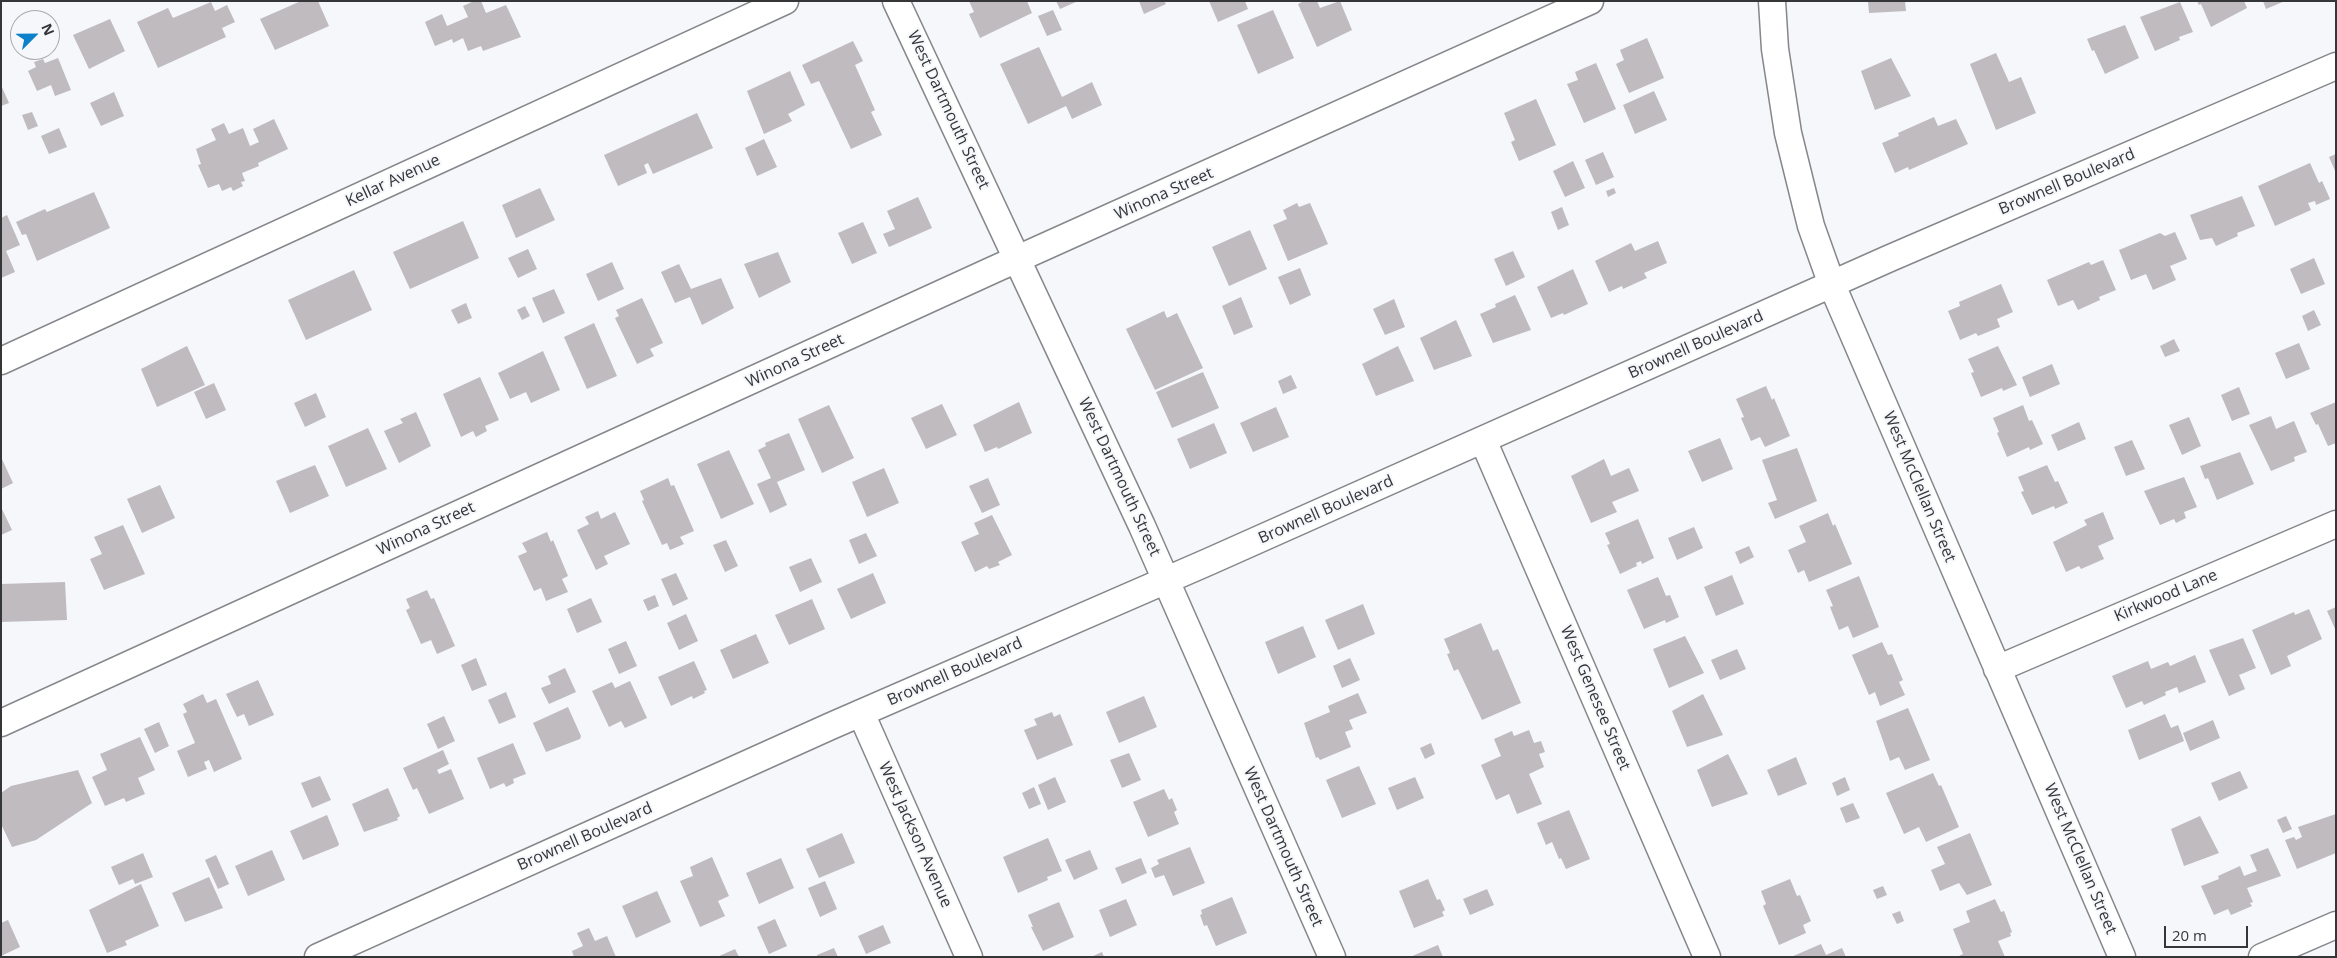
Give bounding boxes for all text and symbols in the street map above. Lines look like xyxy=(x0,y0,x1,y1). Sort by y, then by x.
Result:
north arrow xyxy=(10,10,60,60)
text: N xyxy=(37,20,59,38)
street label: West Dartmouth Street xyxy=(903,28,993,192)
street label: Brownell Boulevard xyxy=(1996,145,2138,219)
street label: Kellar Avenue xyxy=(343,151,443,211)
street label: Winona Street xyxy=(1112,164,1216,224)
street label: Brownell Boulevard xyxy=(1625,307,1767,383)
street label: Winona Street xyxy=(743,330,847,392)
street label: West Dartmouth Street xyxy=(1074,395,1164,559)
street label: West McClellan Street xyxy=(1879,409,1959,565)
street label: Brownell Boulevard xyxy=(1255,472,1397,548)
street label: Winona Street xyxy=(374,498,478,560)
street label: Kirkwood Lane xyxy=(2111,566,2221,626)
street label: West Genesee Street xyxy=(1556,623,1634,773)
street label: Brownell Boulevard xyxy=(884,634,1026,710)
street label: West Jackson Avenue xyxy=(874,759,956,911)
street label: West Dartmouth Street xyxy=(1239,764,1327,930)
street label: West McClellan Street xyxy=(2040,781,2120,937)
street label: Brownell Boulevard xyxy=(514,799,656,875)
scale bar xyxy=(2167,916,2251,948)
text: 20 m xyxy=(2172,925,2207,945)

